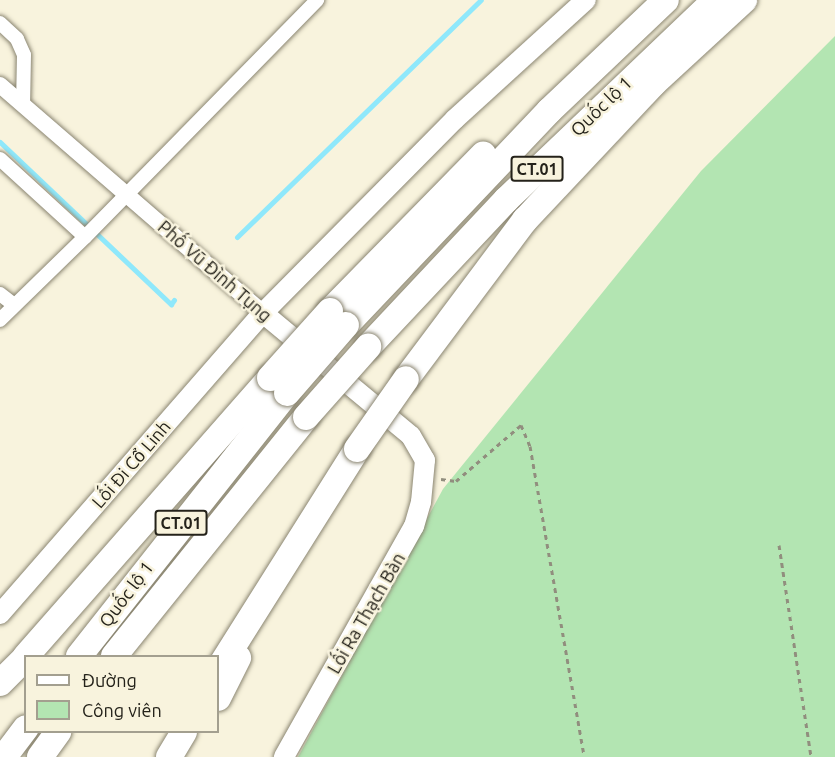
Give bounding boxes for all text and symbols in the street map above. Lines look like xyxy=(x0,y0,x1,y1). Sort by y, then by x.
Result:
street label: Quốc lộ 1 xyxy=(566,72,636,140)
road number: CT.01 xyxy=(510,156,564,182)
street label: Phố Vũ Đình Tụng xyxy=(154,216,276,326)
street label: Lối Đi Cổ Linh xyxy=(87,416,175,512)
road number: CT.01 xyxy=(154,510,208,536)
street label: Lối Ra Thạch Bàn xyxy=(323,549,409,677)
street label: Quốc lộ 1 xyxy=(94,557,158,631)
legend xyxy=(24,655,219,733)
text: Đường xyxy=(82,670,137,690)
text: Công viên xyxy=(82,700,162,720)

